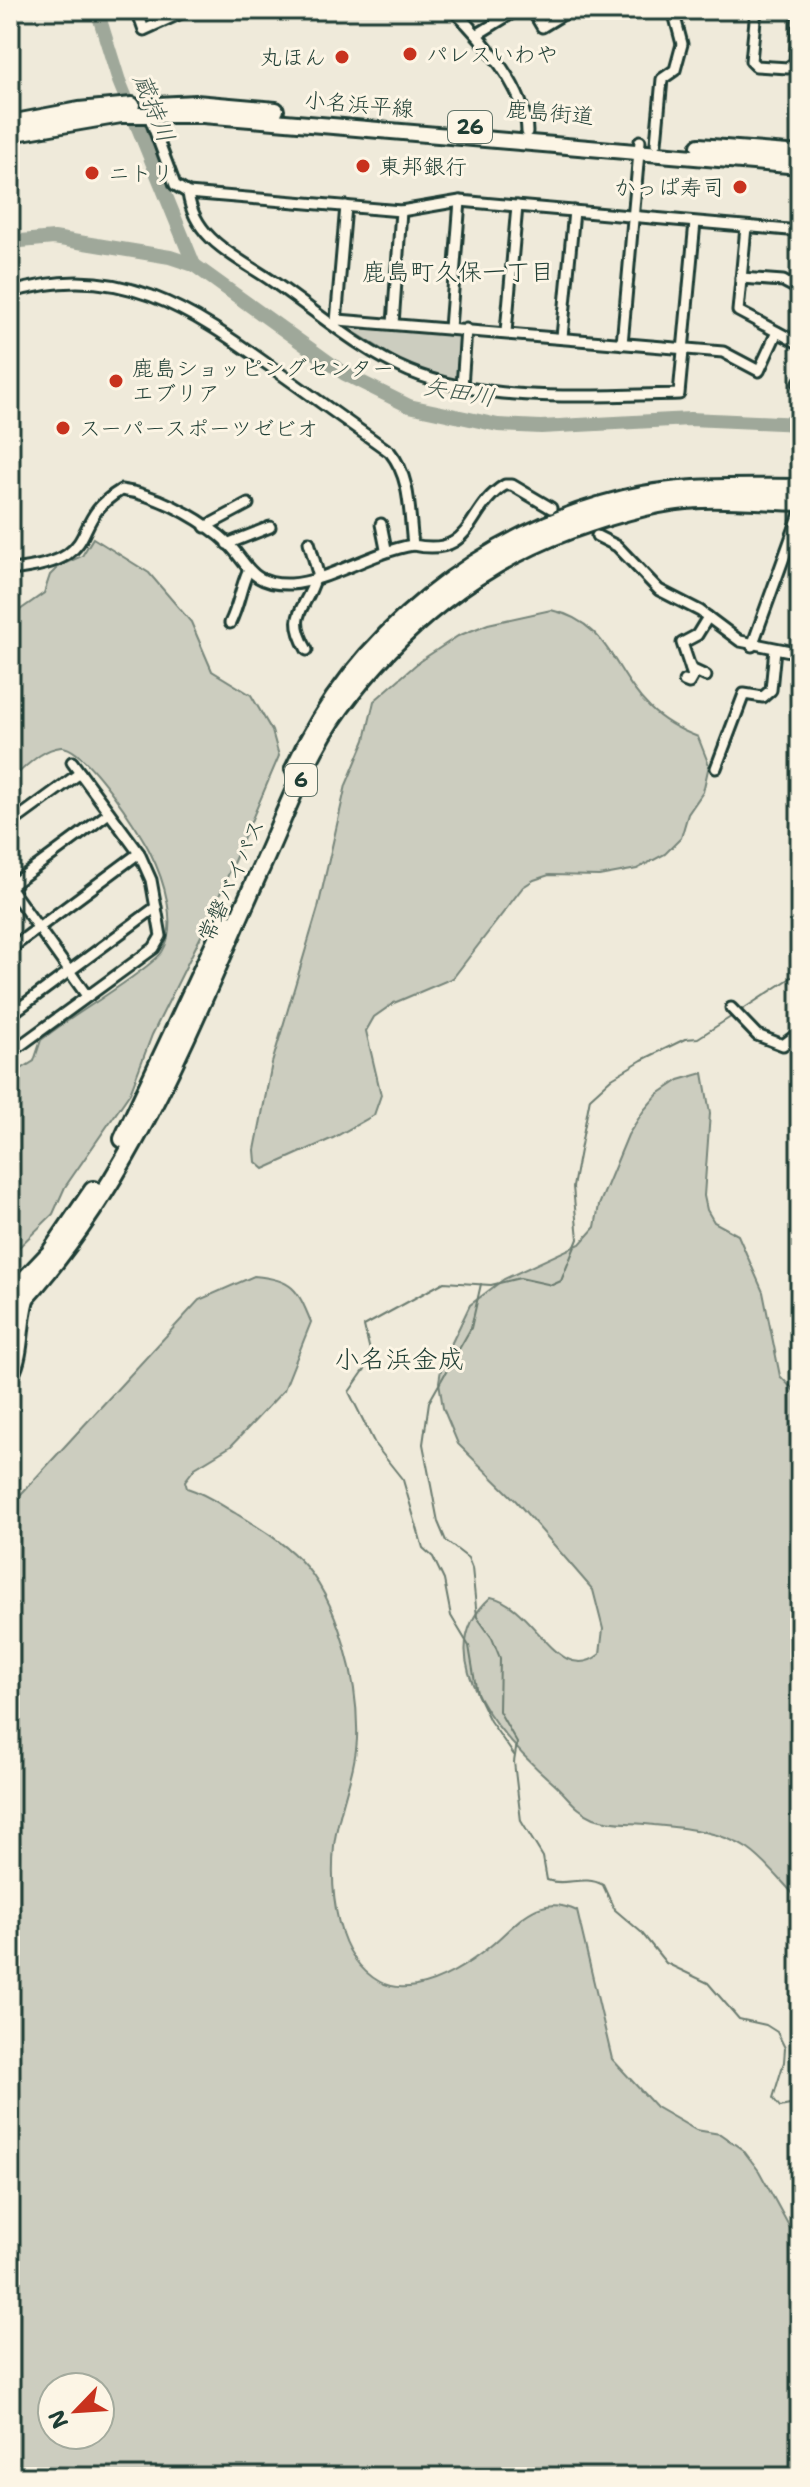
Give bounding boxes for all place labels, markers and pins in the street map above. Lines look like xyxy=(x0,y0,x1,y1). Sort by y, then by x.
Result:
place label: パレスいわや xyxy=(426,40,558,69)
place label: 丸ほん xyxy=(260,43,326,72)
marker: パレスいわや xyxy=(401,45,419,63)
marker: 丸ほん xyxy=(333,48,351,66)
place label: 東邦銀行 xyxy=(379,152,467,181)
marker: 東邦銀行 xyxy=(354,157,372,175)
place label: ニトリ xyxy=(108,159,174,188)
marker: ニトリ xyxy=(83,164,101,182)
place label: かっぱ寿司 xyxy=(614,173,724,202)
marker: かっぱ寿司 xyxy=(731,178,749,196)
place label: 鹿島ショッピングセンター エブリア xyxy=(132,354,394,408)
marker: 鹿島ショッピングセンター エブリア xyxy=(107,372,125,390)
place label: スーパースポーツゼビオ xyxy=(79,414,318,443)
marker: スーパースポーツゼビオ xyxy=(54,419,72,437)

